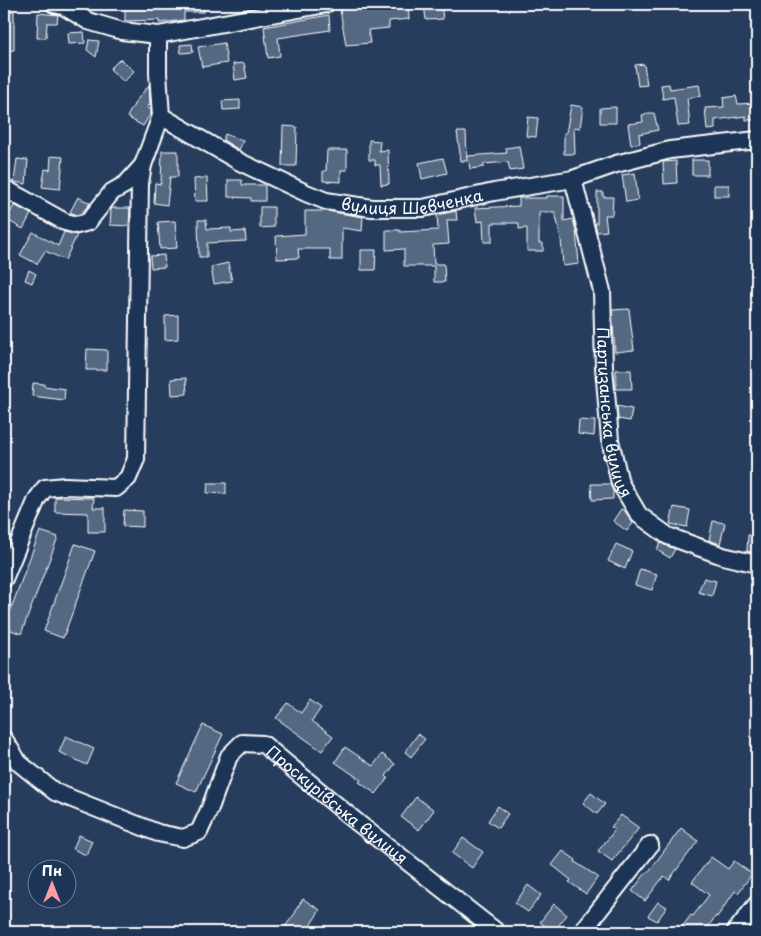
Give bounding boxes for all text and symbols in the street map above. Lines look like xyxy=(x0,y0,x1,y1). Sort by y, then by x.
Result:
street label: вулиця Шевченка xyxy=(340,182,485,220)
street label: Партизанська вулиця xyxy=(592,327,639,502)
street label: Проскурівська вулиця xyxy=(262,739,414,869)
north arrow xyxy=(28,858,78,908)
text: Пн xyxy=(42,860,62,881)

